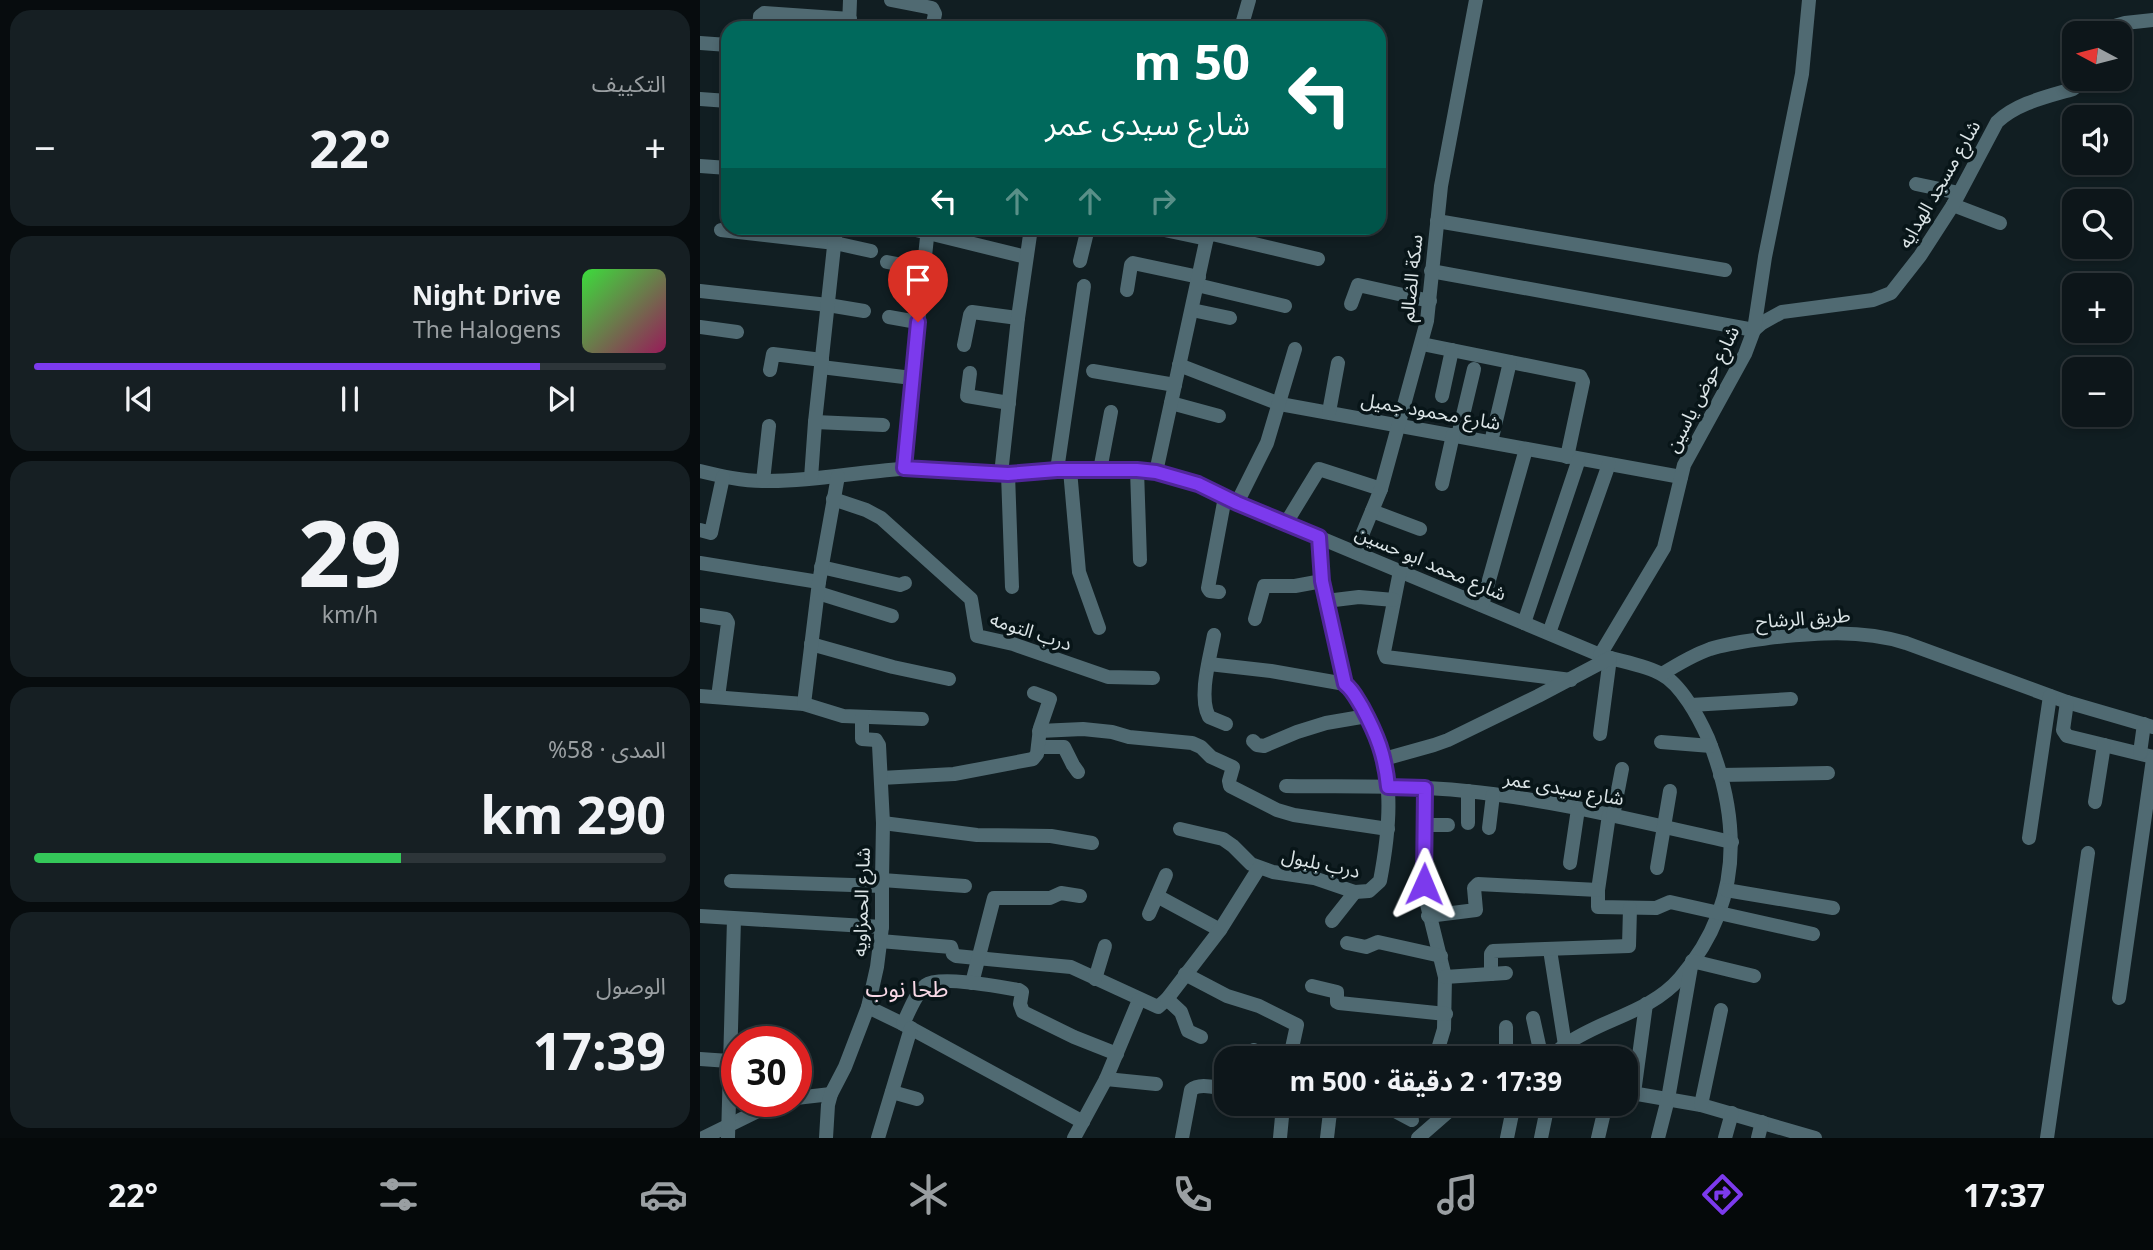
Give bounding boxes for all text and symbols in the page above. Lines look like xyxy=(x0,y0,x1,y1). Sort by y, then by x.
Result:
north arrow xyxy=(2062,21,2132,91)
map controls xyxy=(2062,21,2132,427)
text: 50 m xyxy=(1133,28,1250,94)
icon: left xyxy=(1274,49,1365,140)
text: التكييف xyxy=(592,67,666,99)
text: شارع سيدى عمر xyxy=(1045,101,1250,144)
button: sound xyxy=(2062,105,2132,175)
text: 22° xyxy=(309,112,391,183)
street label: شارع مسجد الهدايه xyxy=(1892,115,1987,253)
text: − xyxy=(34,121,56,173)
text: + xyxy=(644,121,666,173)
icon: left xyxy=(925,182,963,220)
icon: ahead xyxy=(998,182,1036,220)
icon: ahead xyxy=(1071,182,1109,220)
icon: right xyxy=(1144,182,1182,220)
button: search xyxy=(2062,189,2132,259)
street label: سكة الضالم xyxy=(1394,233,1430,323)
pin xyxy=(888,250,948,322)
icon: arrive xyxy=(899,261,937,299)
button: + xyxy=(2062,273,2132,343)
text: Night Drive xyxy=(412,277,561,313)
text: The Halogens xyxy=(413,313,561,345)
street label: شارع حوض ياسين xyxy=(1659,321,1746,457)
button: − xyxy=(2062,357,2132,427)
icon: previous xyxy=(120,380,158,418)
icon: pause xyxy=(331,380,369,418)
icon: next xyxy=(542,380,580,418)
street label: شارع محمود جميل xyxy=(1359,386,1503,437)
text: 29 xyxy=(298,490,402,614)
street label: شارع محمد ابو حسين xyxy=(1351,519,1511,608)
text: km/h xyxy=(322,598,378,630)
street label: طريق الرشاح xyxy=(1755,602,1851,635)
street label: درب التومه xyxy=(987,606,1075,656)
text: المدى · 58% xyxy=(548,733,666,765)
street label: شارع سيدى عمر xyxy=(1501,764,1626,812)
text: 290 km xyxy=(480,778,666,849)
street label: درب بلبول xyxy=(1279,842,1363,884)
street label: شارع الحمزاويه xyxy=(846,847,877,957)
position arrow xyxy=(1387,847,1461,921)
text: الوصول xyxy=(596,969,666,1001)
district label: طحا نوب xyxy=(866,972,948,1004)
text: 17:39 xyxy=(532,1014,666,1085)
speed limit sign: 30 xyxy=(721,1026,812,1117)
text: 17:39 · 2 دقيقة · 500 m xyxy=(1290,1063,1562,1099)
icon: filters xyxy=(374,1170,423,1219)
icon: car xyxy=(639,1170,688,1219)
icon: climate xyxy=(904,1170,953,1219)
icon: phone xyxy=(1168,1170,1217,1219)
icon: music xyxy=(1433,1170,1482,1219)
icon: directions xyxy=(1698,1170,1747,1219)
text: 22° xyxy=(108,1173,158,1216)
text: 17:37 xyxy=(1963,1173,2045,1216)

